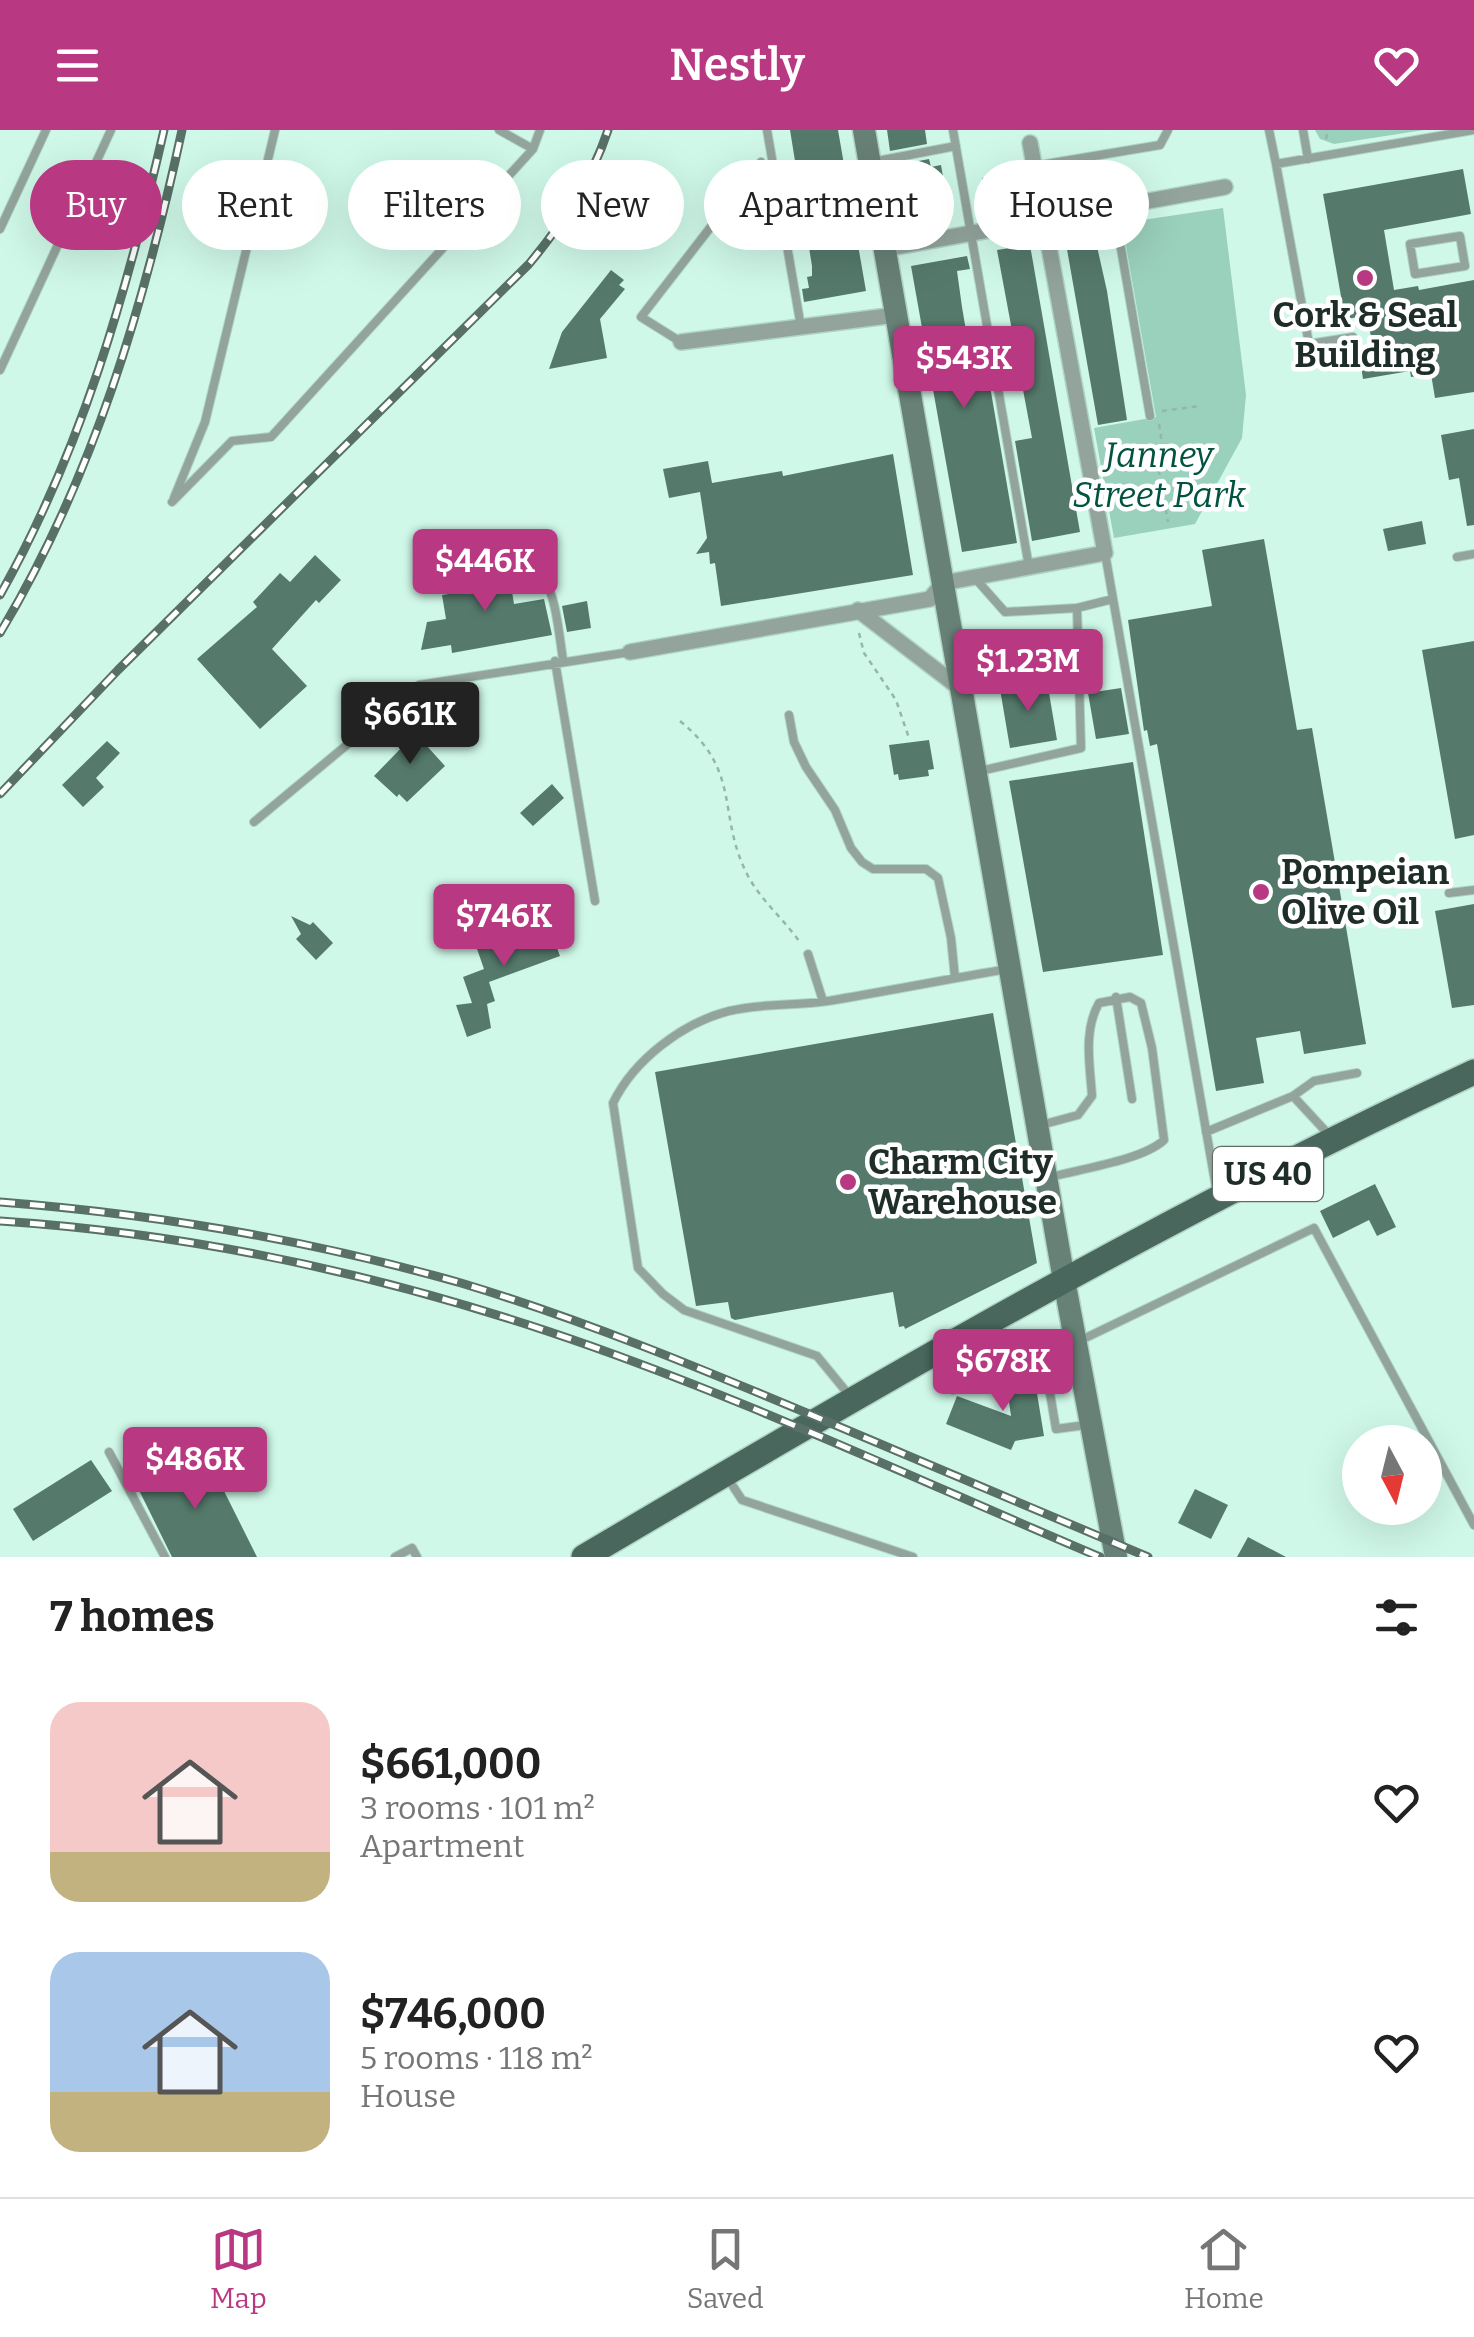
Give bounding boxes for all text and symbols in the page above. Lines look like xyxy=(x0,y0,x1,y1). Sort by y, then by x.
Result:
icon: menu xyxy=(50,38,105,93)
text: Nestly xyxy=(669,38,805,92)
icon: heart xyxy=(1369,38,1424,93)
chip: Buy xyxy=(30,160,162,250)
chip: Rent xyxy=(182,160,328,250)
chip: Filters xyxy=(348,160,521,250)
chip: New xyxy=(541,160,684,250)
chip: Apartment xyxy=(704,160,954,250)
chip: House xyxy=(974,160,1149,250)
marker: Cork & Seal Building xyxy=(1354,267,1376,289)
place label: Cork & Seal Building xyxy=(1273,294,1458,376)
pin: $543K xyxy=(894,326,1034,411)
text: $543K xyxy=(915,339,1013,377)
park label: Janney Street Park xyxy=(1072,434,1247,516)
pin: $446K xyxy=(415,529,555,614)
text: $446K xyxy=(435,542,535,580)
pin: $1.23M xyxy=(947,629,1109,714)
text: $1.23M xyxy=(976,642,1080,680)
pin: $661K xyxy=(340,682,480,767)
text: $661K xyxy=(363,695,457,733)
place label: Pompeian Olive Oil xyxy=(1281,851,1450,933)
marker: Pompeian Olive Oil xyxy=(1250,881,1272,903)
pin: $746K xyxy=(434,884,574,969)
text: $746K xyxy=(455,897,553,935)
place label: Charm City Warehouse xyxy=(868,1141,1057,1223)
road number: US 40 xyxy=(1213,1147,1323,1201)
marker: Charm City Warehouse xyxy=(837,1171,859,1193)
pin: $678K xyxy=(933,1329,1073,1414)
text: $678K xyxy=(955,1342,1051,1380)
north arrow xyxy=(1342,1425,1442,1525)
map controls xyxy=(1342,1425,1442,1525)
pin: $486K xyxy=(125,1427,265,1512)
text: $486K xyxy=(145,1440,245,1478)
icon: filters xyxy=(1369,1590,1424,1645)
text: 7 homes xyxy=(50,1592,215,1642)
text: $661,000 xyxy=(360,1739,541,1789)
icon: home xyxy=(130,1742,250,1862)
icon: heart xyxy=(1369,1775,1424,1830)
text: 3 rooms · 101 m² xyxy=(360,1789,595,1827)
text: Apartment xyxy=(360,1827,524,1865)
text: $746,000 xyxy=(360,1989,546,2039)
icon: home xyxy=(130,1992,250,2112)
icon: heart xyxy=(1369,2025,1424,2080)
text: 5 rooms · 118 m² xyxy=(360,2039,593,2077)
text: House xyxy=(360,2077,456,2115)
tab: Map xyxy=(210,2222,267,2315)
tab: Saved xyxy=(687,2222,764,2315)
tab: Home xyxy=(1184,2222,1264,2315)

